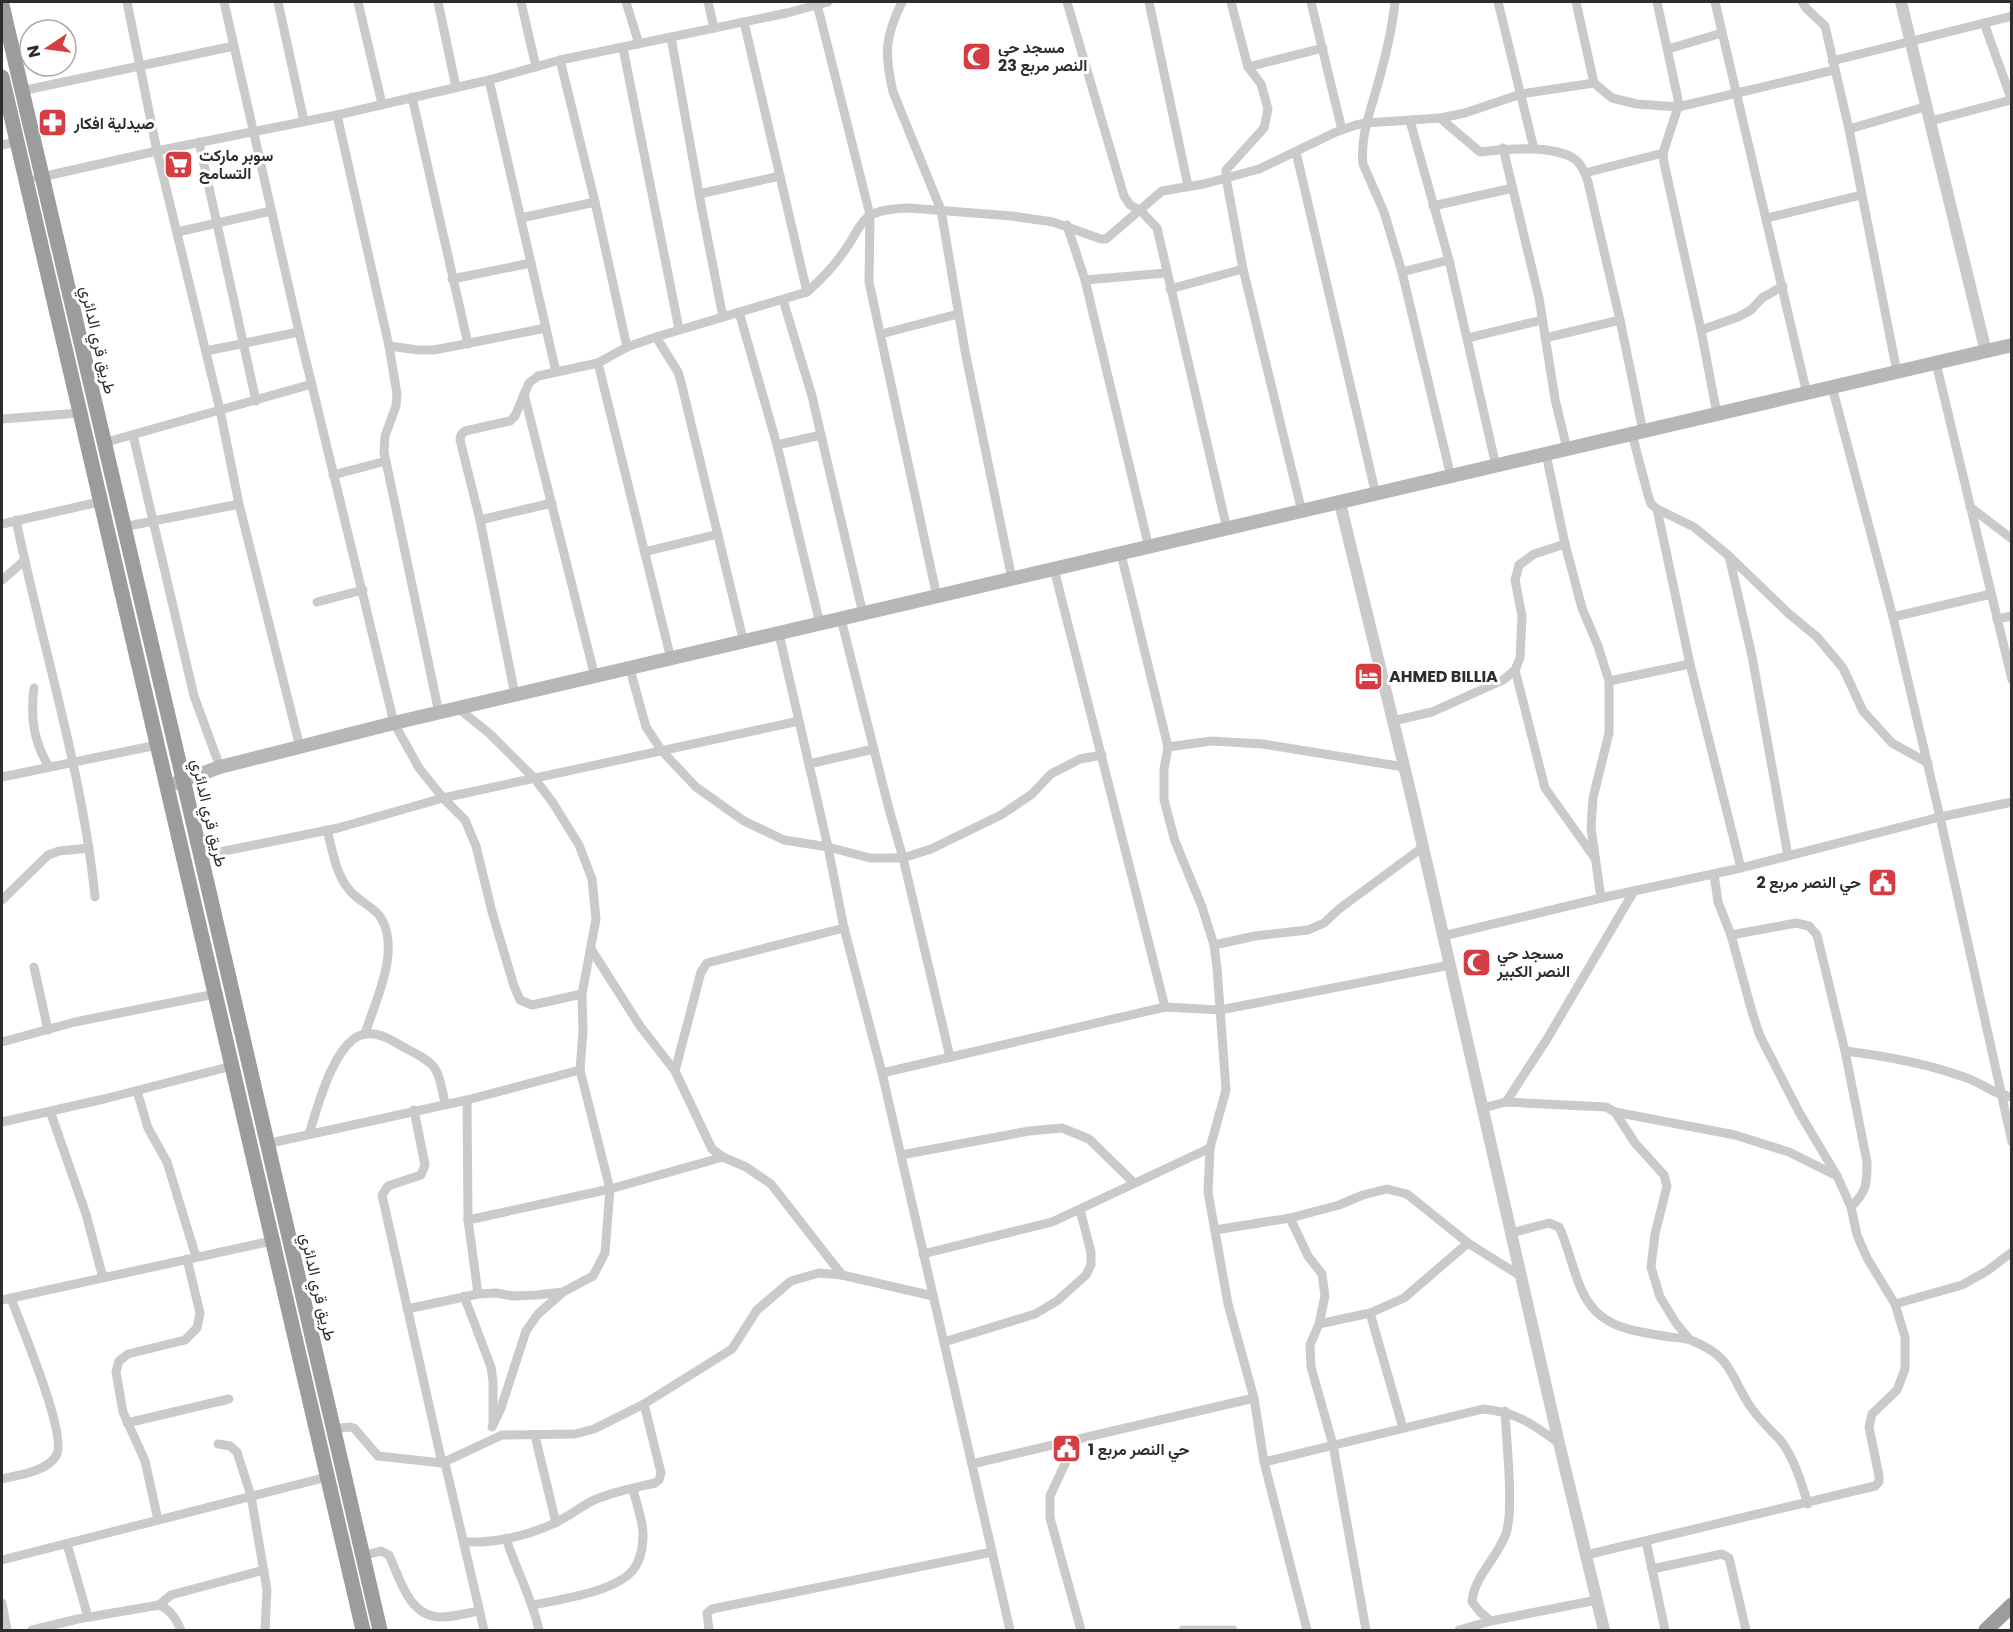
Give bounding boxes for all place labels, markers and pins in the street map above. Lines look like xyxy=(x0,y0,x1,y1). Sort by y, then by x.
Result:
place label: مسجد حي النصر مربع 23 xyxy=(998,36,1087,77)
mosque icon: مسجد حي النصر مربع 23 xyxy=(961,40,993,72)
pharmacy icon: صيدلية افكار xyxy=(37,107,69,139)
place label: صيدلية افكار xyxy=(73,112,155,135)
place label: سوبر ماركت التسامح xyxy=(199,144,274,185)
supermarket icon: سوبر ماركت التسامح xyxy=(162,148,194,180)
hotel icon: AHMED BILLIA xyxy=(1352,660,1384,692)
place label: AHMED BILLIA xyxy=(1389,665,1498,688)
public building icon: حي النصر مربع 2 xyxy=(1866,866,1898,898)
place label: حي النصر مربع 2 xyxy=(1757,871,1861,896)
place label: مسجد حي النصر الكبير xyxy=(1496,942,1570,983)
mosque icon: مسجد حي النصر الكبير xyxy=(1460,946,1492,978)
public building icon: حي النصر مربع 1 xyxy=(1051,1433,1083,1465)
place label: حي النصر مربع 1 xyxy=(1088,1438,1189,1463)

